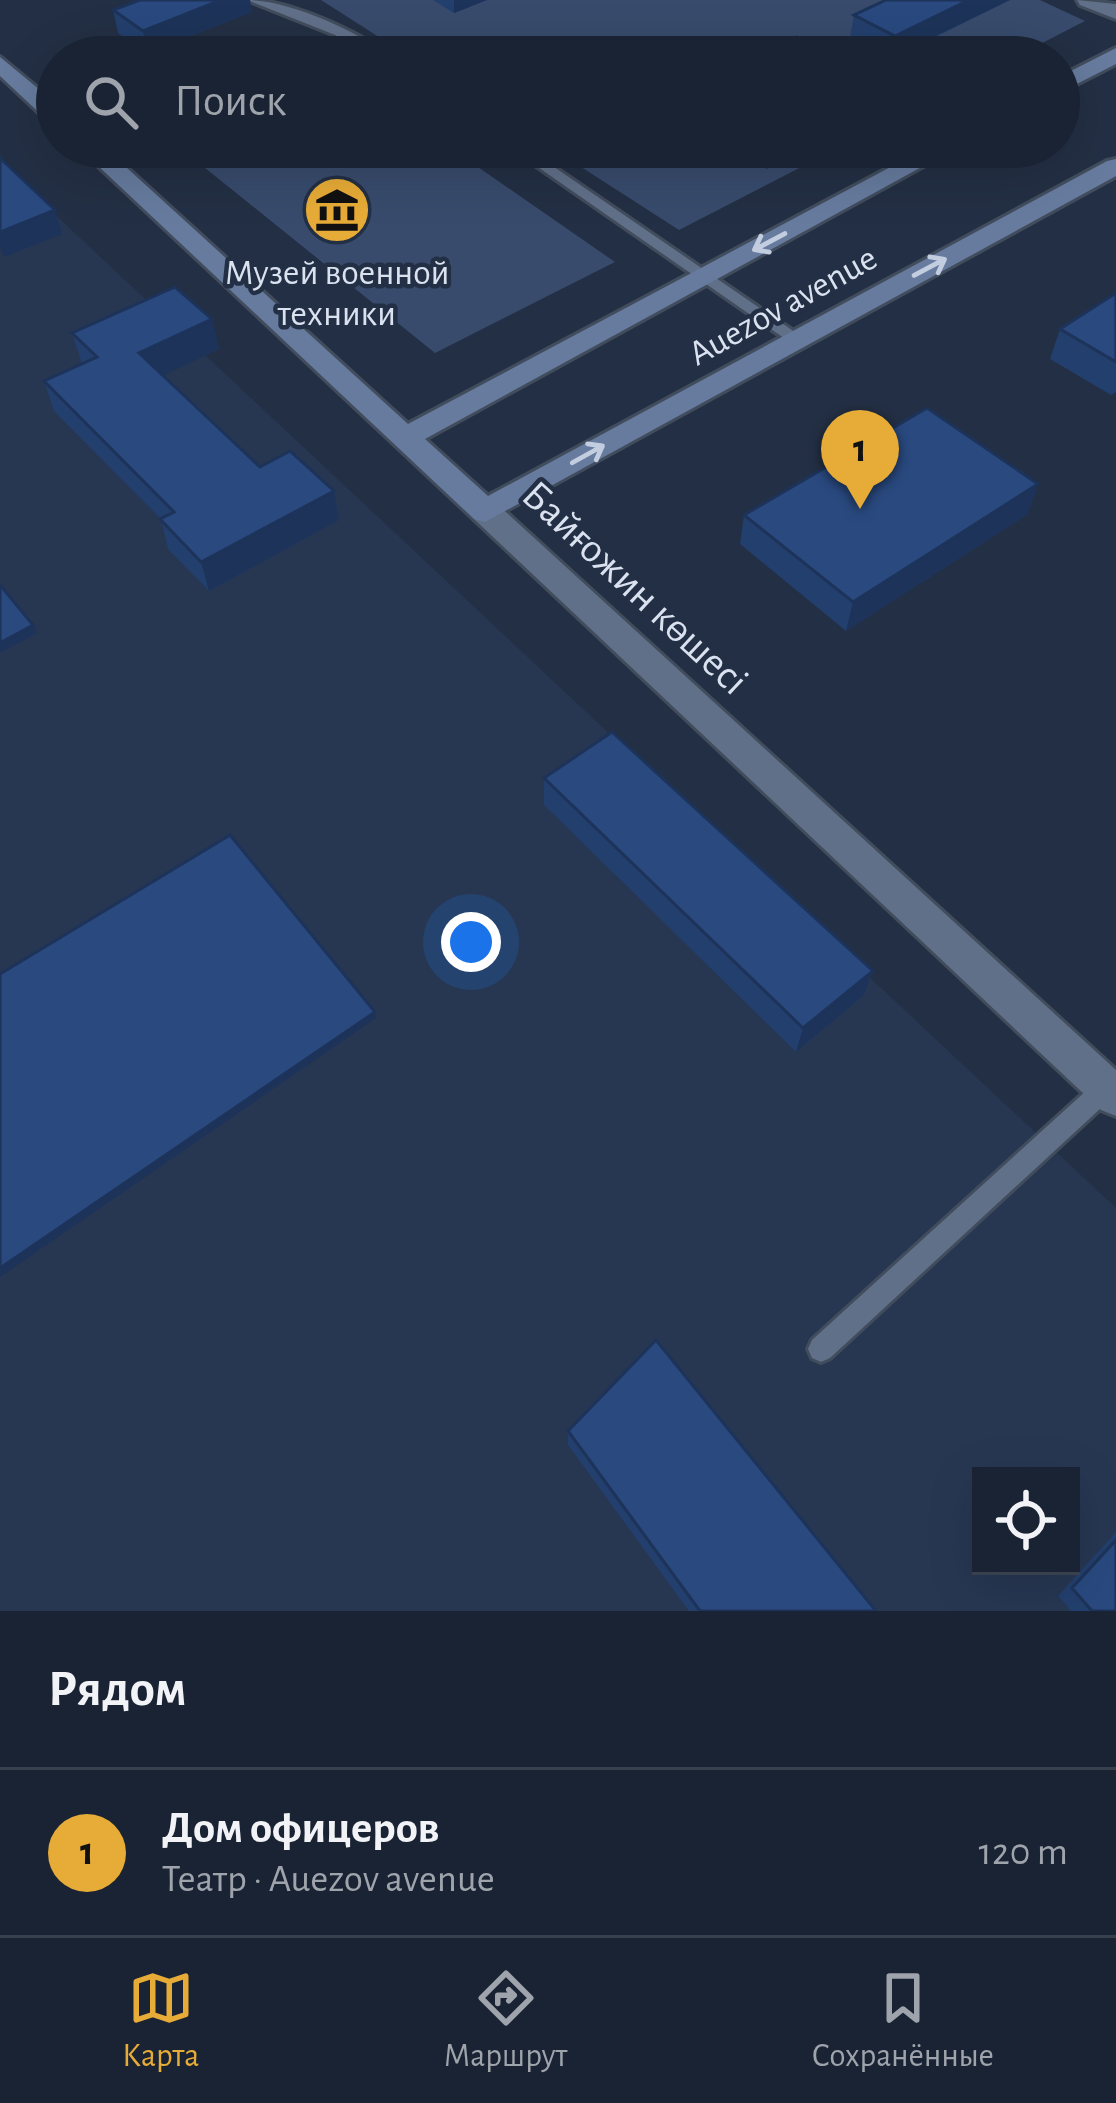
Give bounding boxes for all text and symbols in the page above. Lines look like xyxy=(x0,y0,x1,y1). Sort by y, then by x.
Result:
search box xyxy=(36,36,1080,168)
icon: search xyxy=(78,69,144,135)
text: Поиск xyxy=(174,79,286,124)
museum icon: Музей военной техники xyxy=(302,175,372,245)
one-way arrow xyxy=(752,231,787,254)
street label: Auezov avenue xyxy=(683,240,883,372)
place label: Музей военной техники xyxy=(224,255,450,332)
one-way arrow xyxy=(912,255,947,278)
pin: 1 xyxy=(821,410,899,509)
one-way arrow xyxy=(570,442,605,465)
street label: Байғожин көшесі xyxy=(514,473,756,703)
your location xyxy=(441,912,501,972)
map controls xyxy=(972,1467,1080,1575)
button: locate xyxy=(972,1467,1080,1575)
text: Рядом xyxy=(48,1664,187,1715)
text: Дом офицеров xyxy=(162,1806,439,1851)
text: 1 xyxy=(80,1833,94,1872)
text: 120 m xyxy=(979,1833,1068,1872)
text: Театр · Auezov avenue xyxy=(162,1860,495,1899)
tab: Карта xyxy=(122,1965,199,2077)
tab: Маршрут xyxy=(444,1965,567,2077)
tab: Сохранённые xyxy=(812,1965,994,2077)

